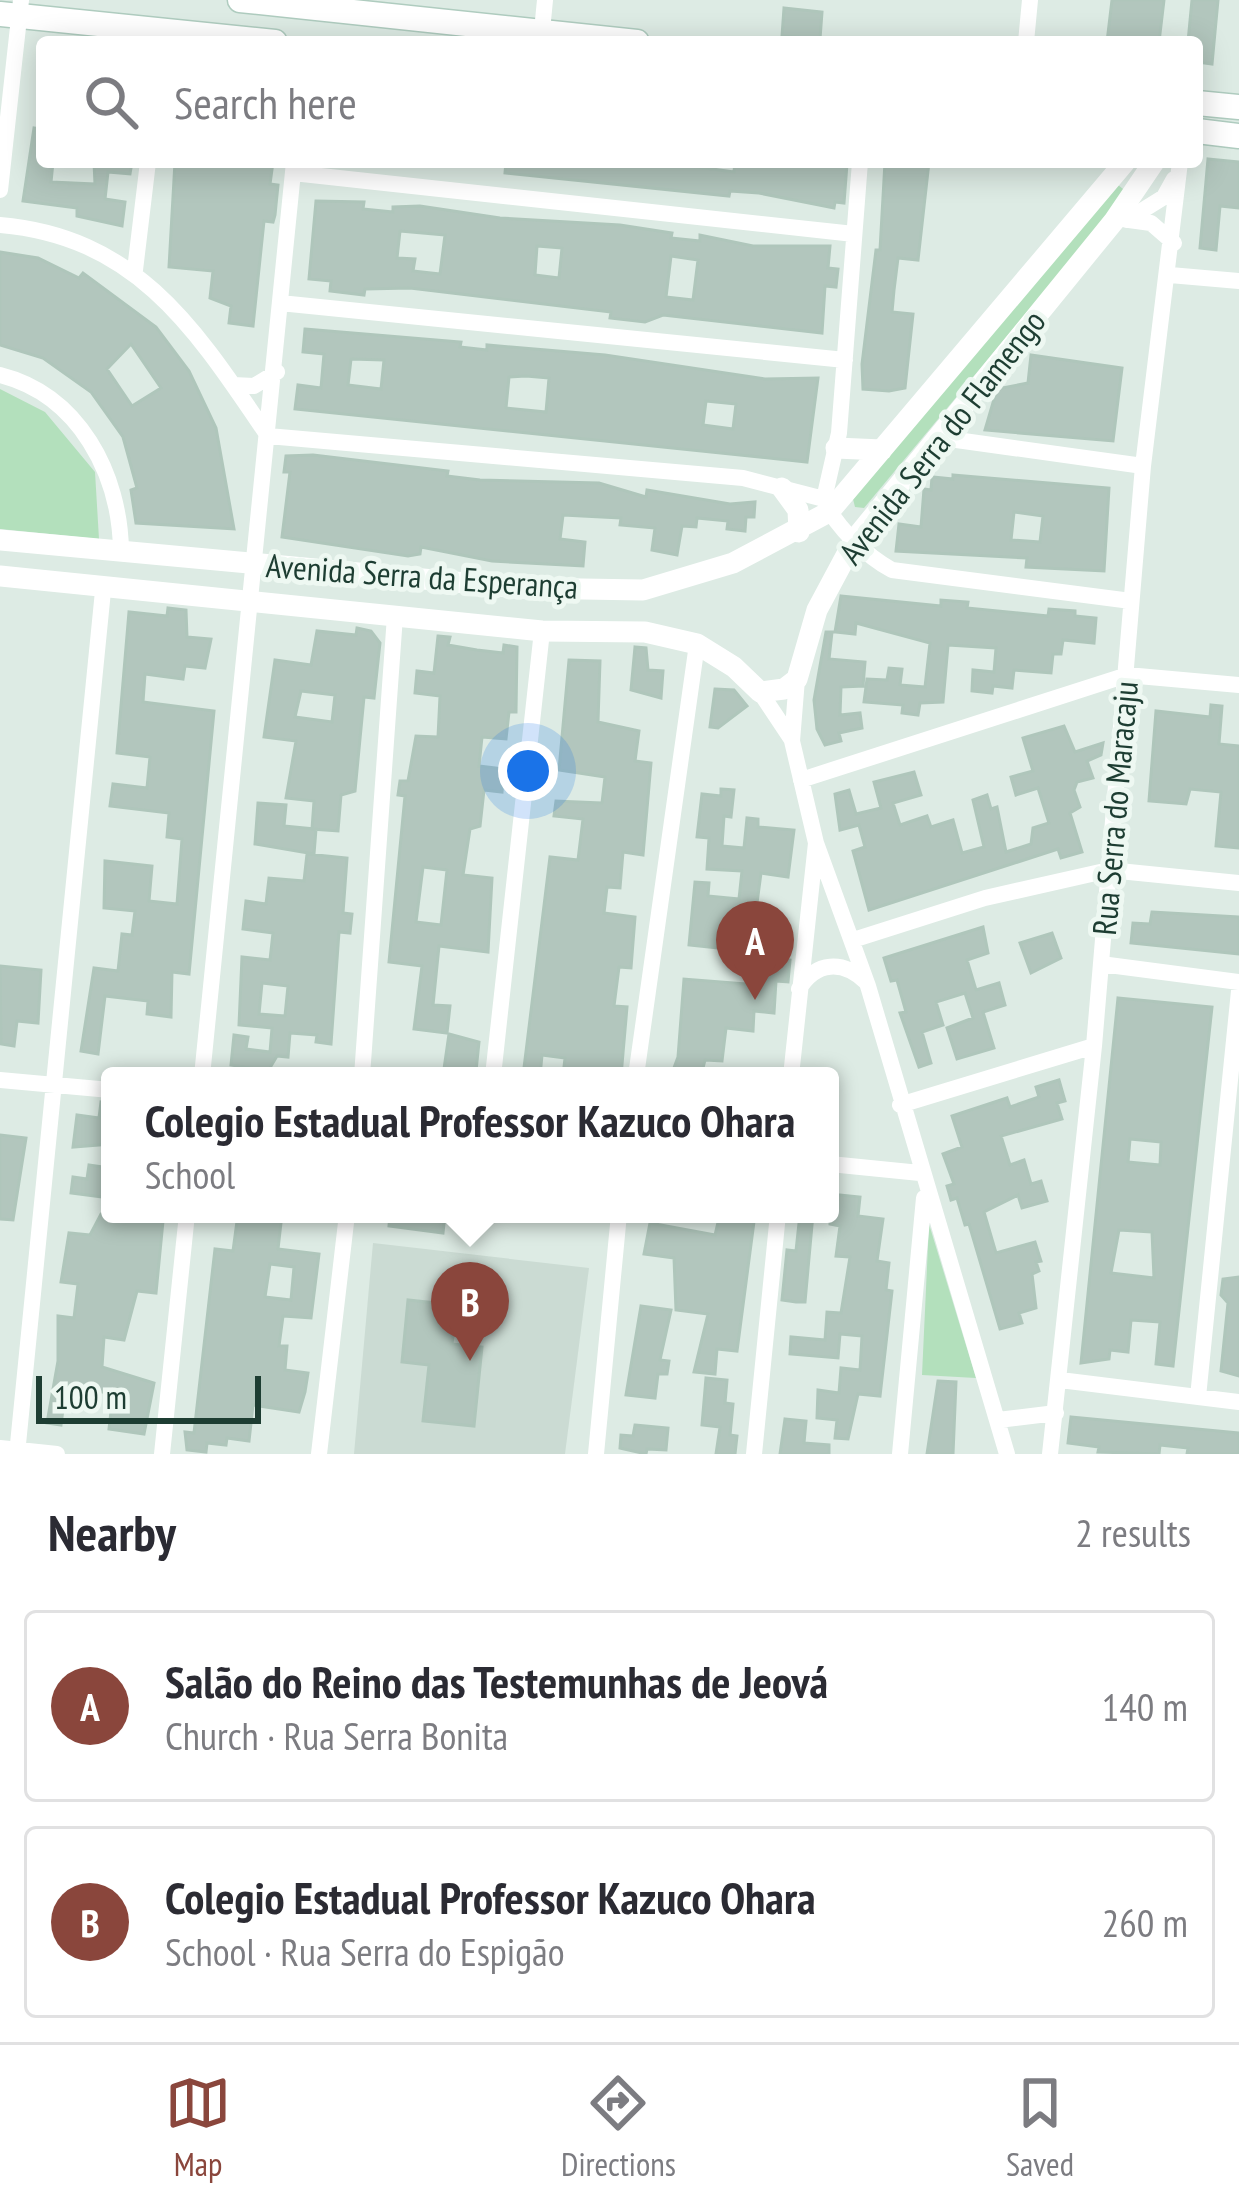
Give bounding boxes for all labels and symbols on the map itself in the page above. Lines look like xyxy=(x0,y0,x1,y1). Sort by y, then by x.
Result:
street label: Avenida Serra do Flamengo xyxy=(829,301,1054,573)
street label: Avenida Serra da Esperança xyxy=(265,543,579,608)
street label: Rua Serra do Maracaju xyxy=(1082,679,1147,937)
your location xyxy=(498,741,558,801)
pin: A xyxy=(716,901,794,1000)
pin: B xyxy=(431,1262,509,1361)
scale bar xyxy=(36,1370,261,1423)

